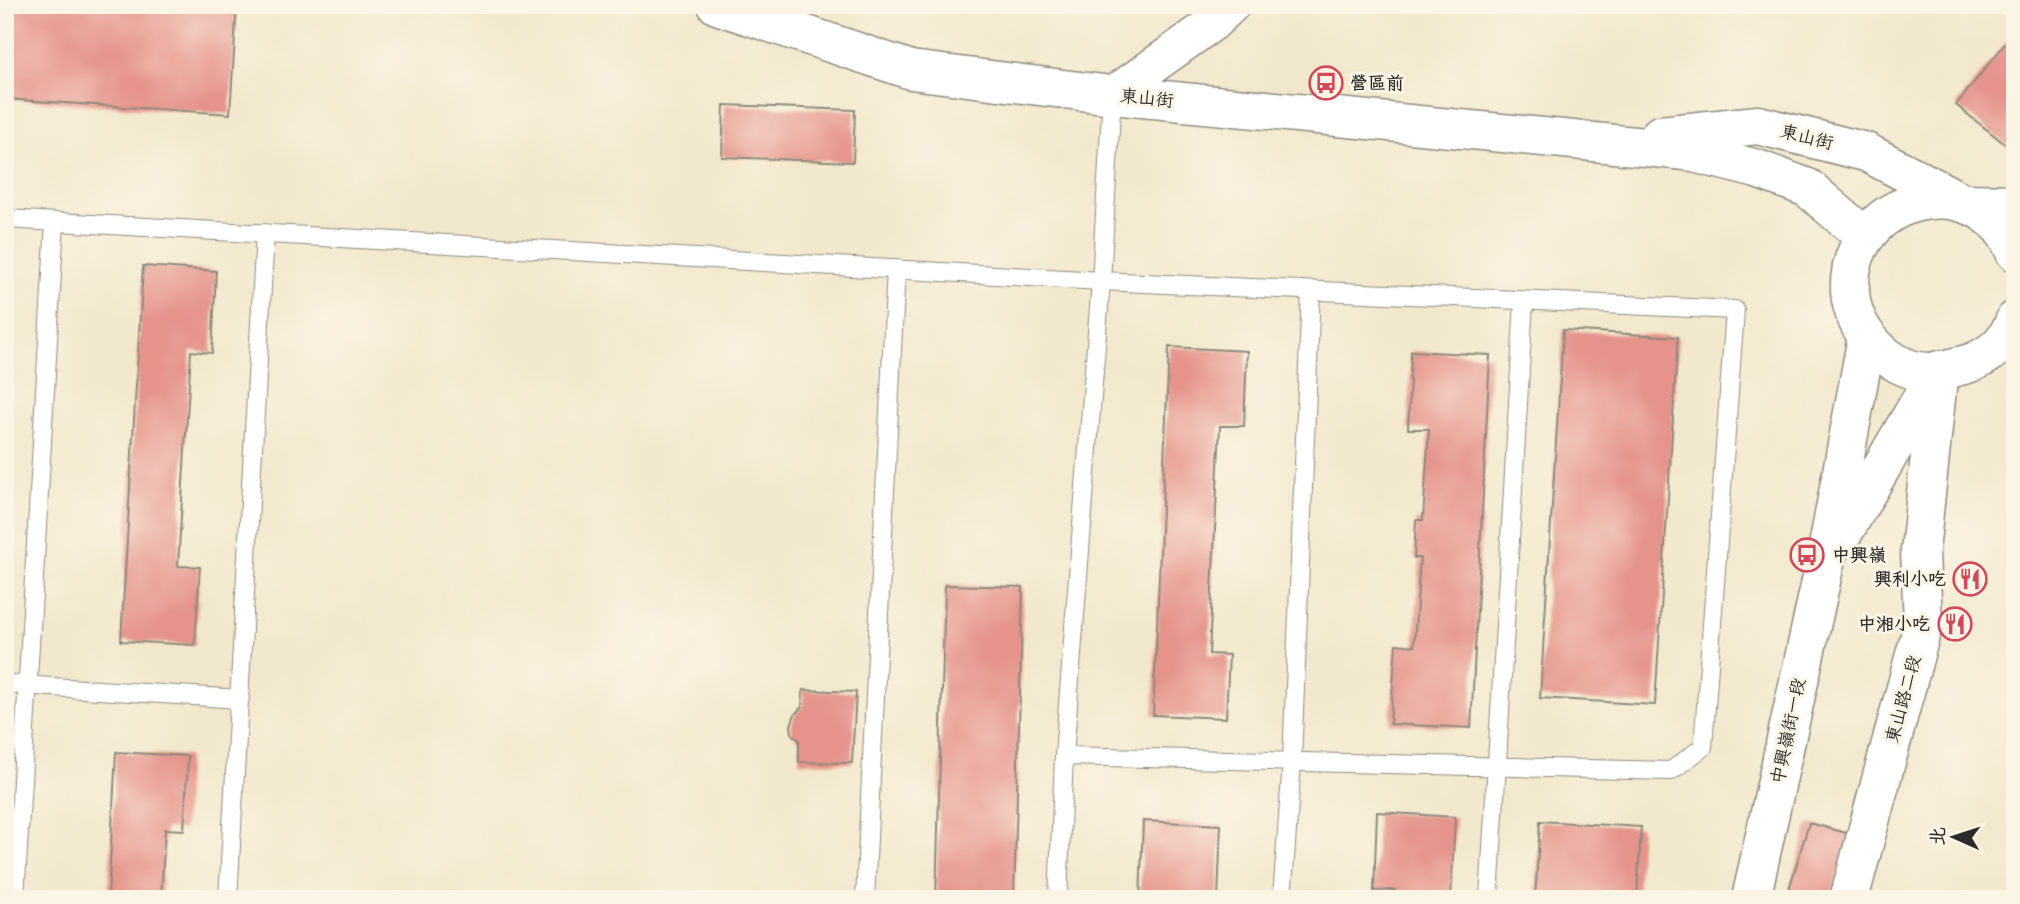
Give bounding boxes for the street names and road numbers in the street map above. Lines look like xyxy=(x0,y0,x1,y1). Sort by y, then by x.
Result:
street label: 東山街 xyxy=(1119,83,1175,113)
street label: 東山街 xyxy=(1778,119,1836,155)
street label: 東山路二段 xyxy=(1880,652,1926,746)
street label: 中興嶺街一段 xyxy=(1765,676,1811,786)

